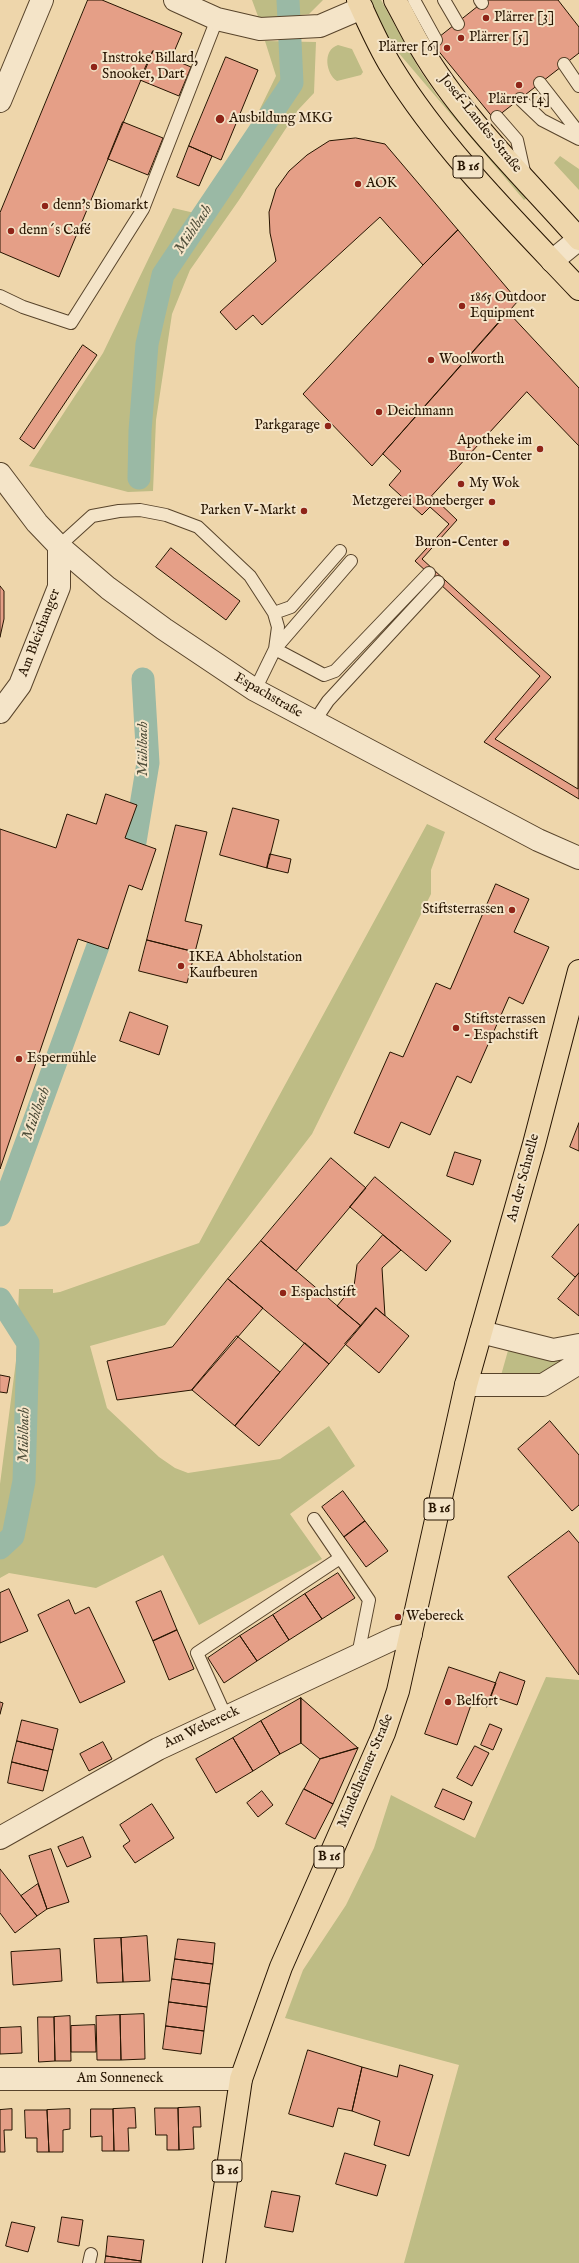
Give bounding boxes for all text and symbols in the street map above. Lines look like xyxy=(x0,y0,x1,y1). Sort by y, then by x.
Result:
place label: Plärrer [3] xyxy=(494,10,554,26)
marker: Plärrer [3] xyxy=(481,13,491,23)
place label: Plärrer [5] xyxy=(469,30,529,46)
marker: Plärrer [5] xyxy=(456,33,466,43)
place label: Plärrer [6] xyxy=(378,40,439,56)
marker: Plärrer [6] xyxy=(442,43,452,53)
place label: Instroke Billard, Snooker, Dart xyxy=(102,51,198,84)
marker: Instroke Billard, Snooker, Dart xyxy=(89,62,99,72)
street label: Josef-Landes-Straße xyxy=(435,72,525,176)
marker: Plärrer [4] xyxy=(514,80,524,90)
place label: Plärrer [4] xyxy=(488,92,550,108)
place label: Ausbildung MKG xyxy=(229,111,333,127)
marker: Ausbildung MKG xyxy=(214,113,226,125)
road number: B 16 xyxy=(453,156,483,178)
place label: AOK xyxy=(366,176,397,192)
marker: AOK xyxy=(353,179,363,189)
place label: denn's Biomarkt xyxy=(53,198,148,214)
marker: denn's Biomarkt xyxy=(40,201,50,211)
water label: Mühlbach xyxy=(171,202,217,258)
place label: denn´s Café xyxy=(19,223,91,239)
marker: denn´s Café xyxy=(6,226,16,236)
place label: 1865 Outdoor Equipment xyxy=(470,290,546,322)
marker: 1865 Outdoor Equipment xyxy=(457,301,467,311)
place label: Woolworth xyxy=(439,352,504,368)
marker: Woolworth xyxy=(426,355,436,365)
place label: Deichmann xyxy=(387,404,454,420)
marker: Deichmann xyxy=(374,407,384,417)
place label: Parkgarage xyxy=(255,418,320,434)
marker: Parkgarage xyxy=(323,421,333,431)
place label: Apotheke im Buron-Center xyxy=(449,433,532,466)
marker: Apotheke im Buron-Center xyxy=(535,444,545,454)
place label: My Wok xyxy=(469,476,519,492)
marker: My Wok xyxy=(456,479,466,489)
place label: Metzgerei Boneberger xyxy=(352,494,484,510)
marker: Metzgerei Boneberger xyxy=(487,497,497,507)
place label: Parken V-Markt xyxy=(200,503,296,519)
marker: Parken V-Markt xyxy=(299,506,309,516)
place label: Buron-Center xyxy=(415,535,498,551)
marker: Buron-Center xyxy=(501,538,511,548)
street label: Am Bleichanger xyxy=(16,587,64,679)
street label: Espachstraße xyxy=(231,670,305,722)
water label: Mühlbach xyxy=(135,721,153,777)
place label: Stiftsterrassen xyxy=(422,902,504,918)
marker: Stiftsterrassen xyxy=(507,905,517,915)
place label: IKEA Abholstation Kaufbeuren xyxy=(189,950,302,982)
marker: IKEA Abholstation Kaufbeuren xyxy=(176,961,186,971)
place label: Stiftsterrassen - Espachstift xyxy=(464,1012,546,1044)
marker: Stiftsterrassen - Espachstift xyxy=(451,1023,461,1033)
place label: Espermühle xyxy=(27,1051,96,1067)
marker: Espermühle xyxy=(14,1054,24,1064)
water label: Mühlbach xyxy=(19,1085,55,1143)
street label: An der Schnelle xyxy=(504,1132,544,1224)
place label: Espachstift xyxy=(291,1285,356,1301)
marker: Espachstift xyxy=(278,1288,288,1298)
water label: Mühlbach xyxy=(16,1407,34,1463)
road number: B 16 xyxy=(424,1498,454,1520)
place label: Webereck xyxy=(406,1609,464,1625)
marker: Webereck xyxy=(393,1612,403,1622)
place label: Belfort xyxy=(456,1694,498,1710)
marker: Belfort xyxy=(443,1697,453,1707)
street label: Am Webereck xyxy=(162,1703,242,1753)
street label: Mindelheimer Straße xyxy=(334,1712,398,1830)
road number: B 16 xyxy=(314,1846,344,1868)
street label: Am Sonneneck xyxy=(77,2071,163,2087)
road number: B 16 xyxy=(212,2160,242,2182)

